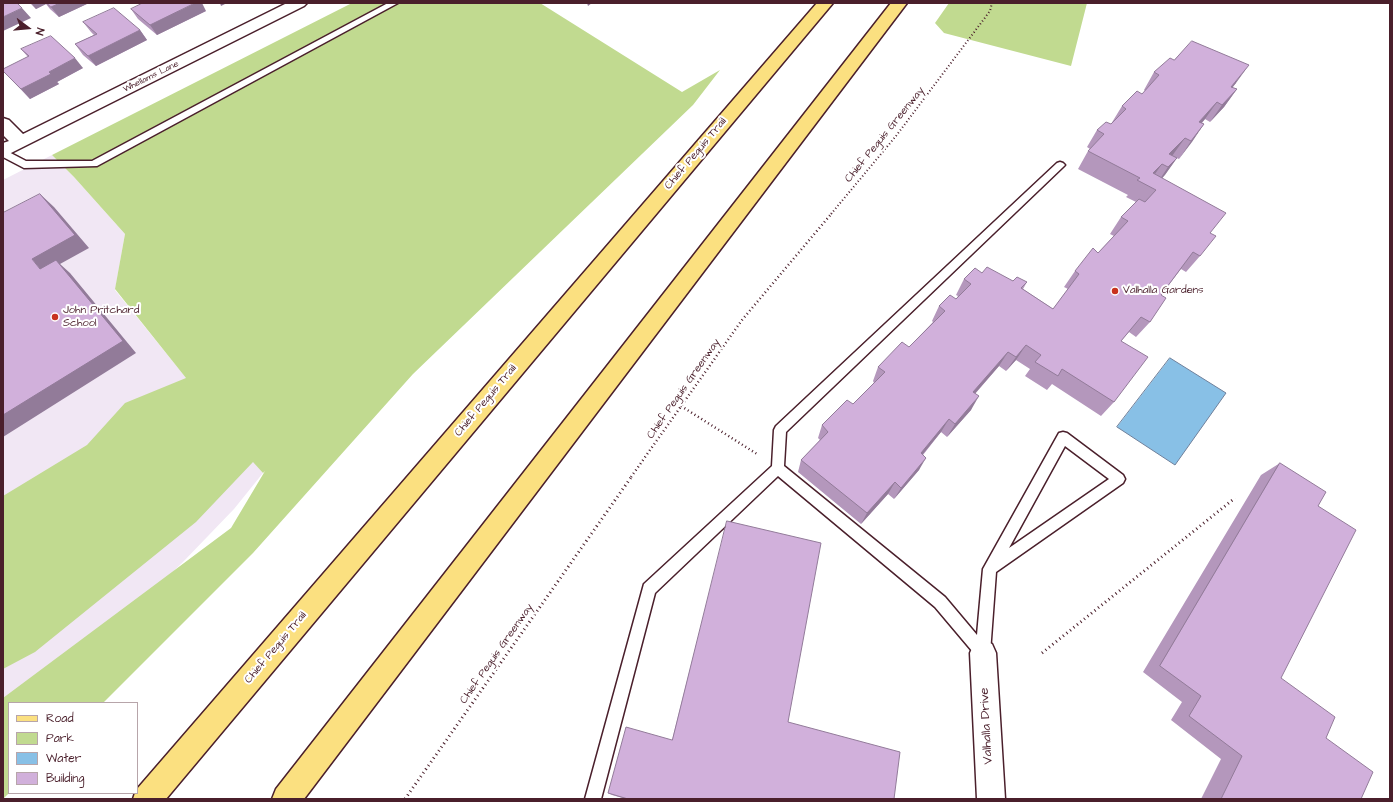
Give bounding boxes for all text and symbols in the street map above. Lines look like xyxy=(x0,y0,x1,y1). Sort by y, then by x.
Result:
north arrow xyxy=(8,8,48,48)
text: N xyxy=(32,26,48,37)
street label: Whellams Lane xyxy=(121,59,181,95)
street label: Chief Peguis Greenway xyxy=(842,85,928,185)
street label: Chief Peguis Trail xyxy=(662,115,730,193)
place label: Valhalla Gardens xyxy=(1123,284,1204,298)
marker: Valhalla Gardens xyxy=(1110,286,1120,296)
place label: John Pritchard School xyxy=(63,304,139,330)
marker: John Pritchard School xyxy=(50,312,60,322)
street label: Chief Peguis Greenway xyxy=(644,336,724,442)
street label: Chief Peguis Trail xyxy=(452,362,520,440)
street label: Chief Peguis Greenway xyxy=(457,601,537,707)
street label: Chief Peguis Trail xyxy=(242,609,310,687)
street label: Valhalla Drive xyxy=(977,687,997,765)
legend xyxy=(8,702,138,794)
text: Road xyxy=(46,710,74,727)
text: Park xyxy=(46,730,74,747)
text: Water xyxy=(46,750,81,767)
text: Building xyxy=(46,770,84,787)

